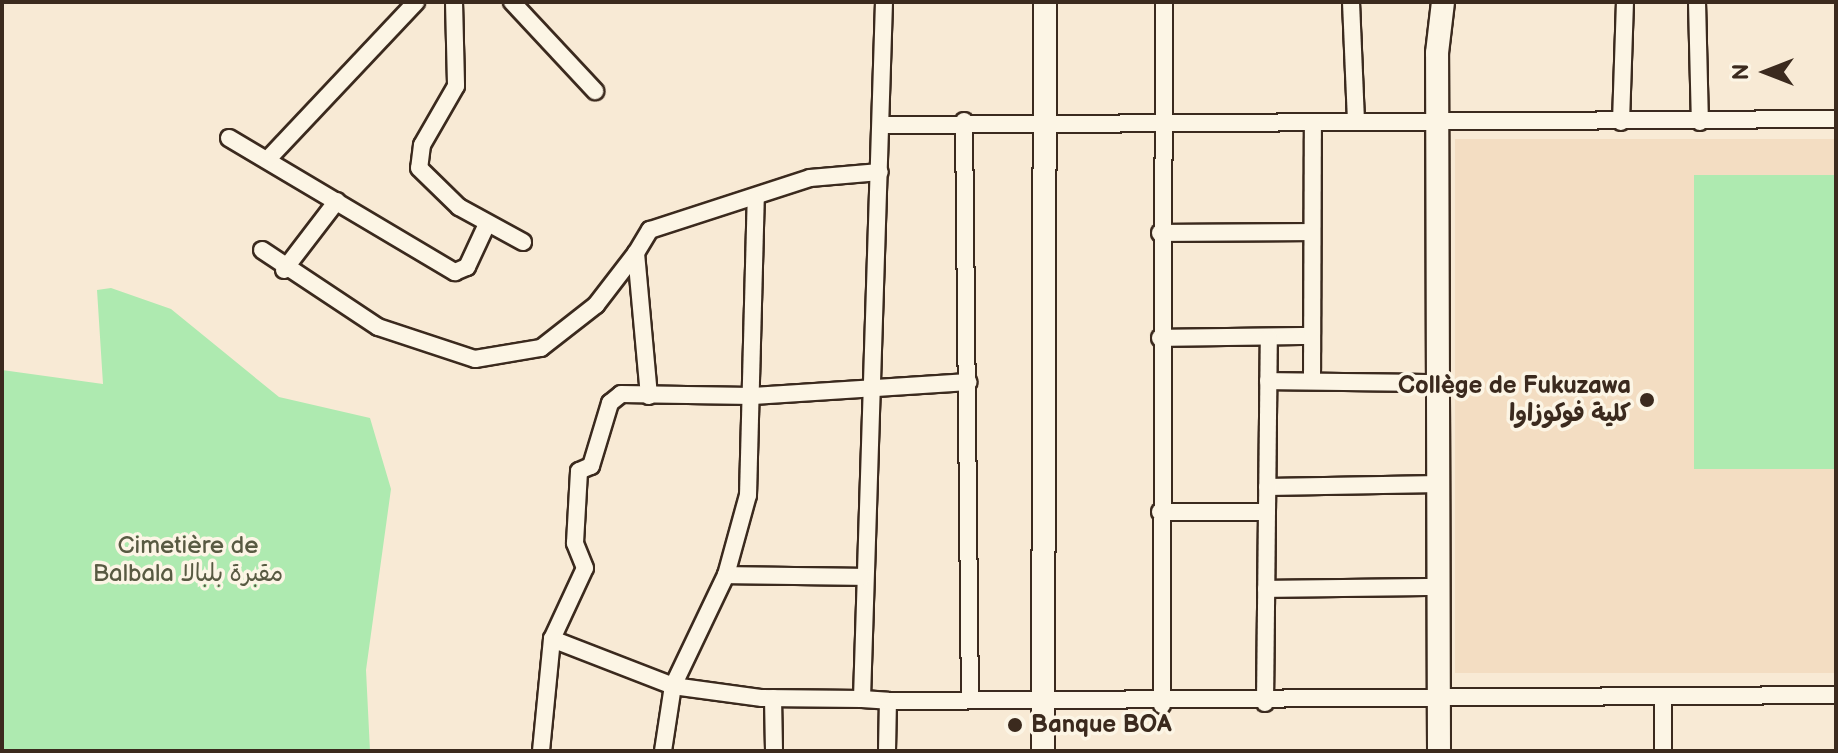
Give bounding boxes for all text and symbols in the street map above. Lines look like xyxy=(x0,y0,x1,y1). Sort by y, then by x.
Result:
north arrow xyxy=(1726,32,1806,112)
text: N xyxy=(1728,64,1755,80)
place label: Collège de Fukuzawa كلية فوكوزاوا xyxy=(1398,372,1631,428)
marker: Collège de Fukuzawa كلية فوكوزاوا xyxy=(1638,391,1656,409)
park label: Cimetière de Balbala مقبرة بلبالا xyxy=(93,532,283,588)
place label: Banque BOA xyxy=(1031,711,1172,739)
marker: Banque BOA xyxy=(1006,716,1024,734)

